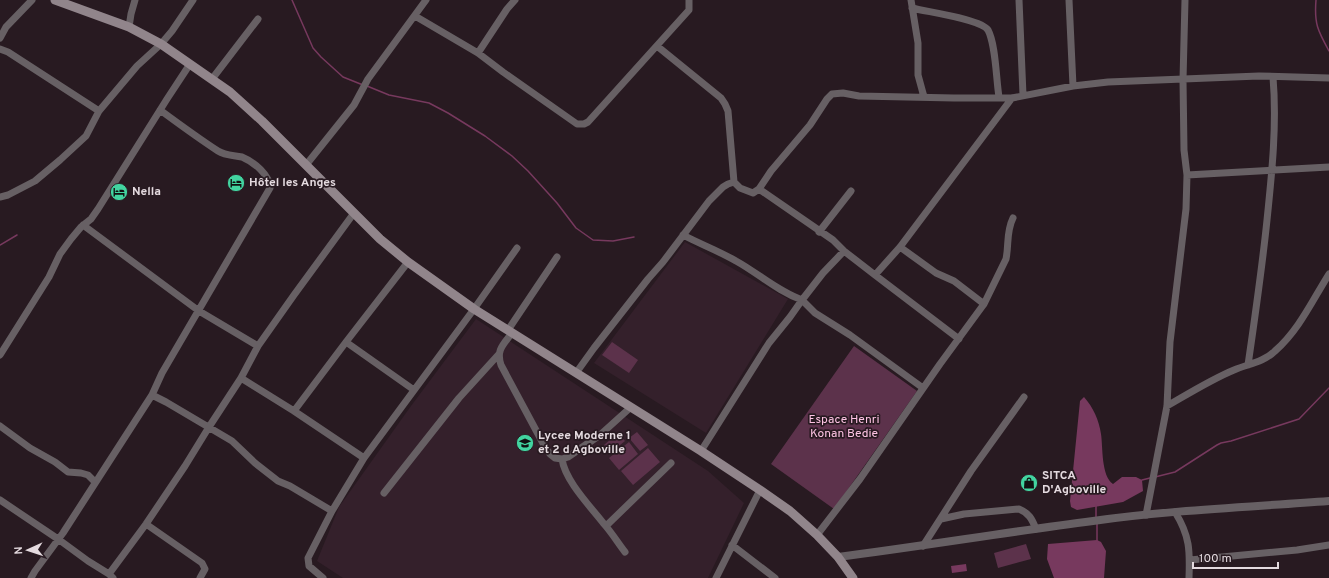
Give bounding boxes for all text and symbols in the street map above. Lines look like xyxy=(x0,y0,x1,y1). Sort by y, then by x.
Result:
hotel icon: Hôtel les Anges xyxy=(226,173,246,193)
place label: Hôtel les Anges xyxy=(249,175,336,191)
hotel icon: Nella xyxy=(109,182,129,202)
place label: Nella xyxy=(132,184,161,200)
park label: Espace Henri Konan Bedie xyxy=(809,412,879,442)
place label: Lycee Moderne 1 et 2 d Agboville xyxy=(538,428,631,458)
school or university icon: Lycee Moderne 1 et 2 d Agboville xyxy=(515,433,535,453)
place label: SITCA D'Agboville xyxy=(1042,468,1107,498)
shop icon: SITCA D'Agboville xyxy=(1019,473,1039,493)
north arrow xyxy=(8,530,48,570)
scale bar xyxy=(1193,544,1278,570)
text: N xyxy=(12,546,26,555)
text: 100 m xyxy=(1199,551,1232,567)

